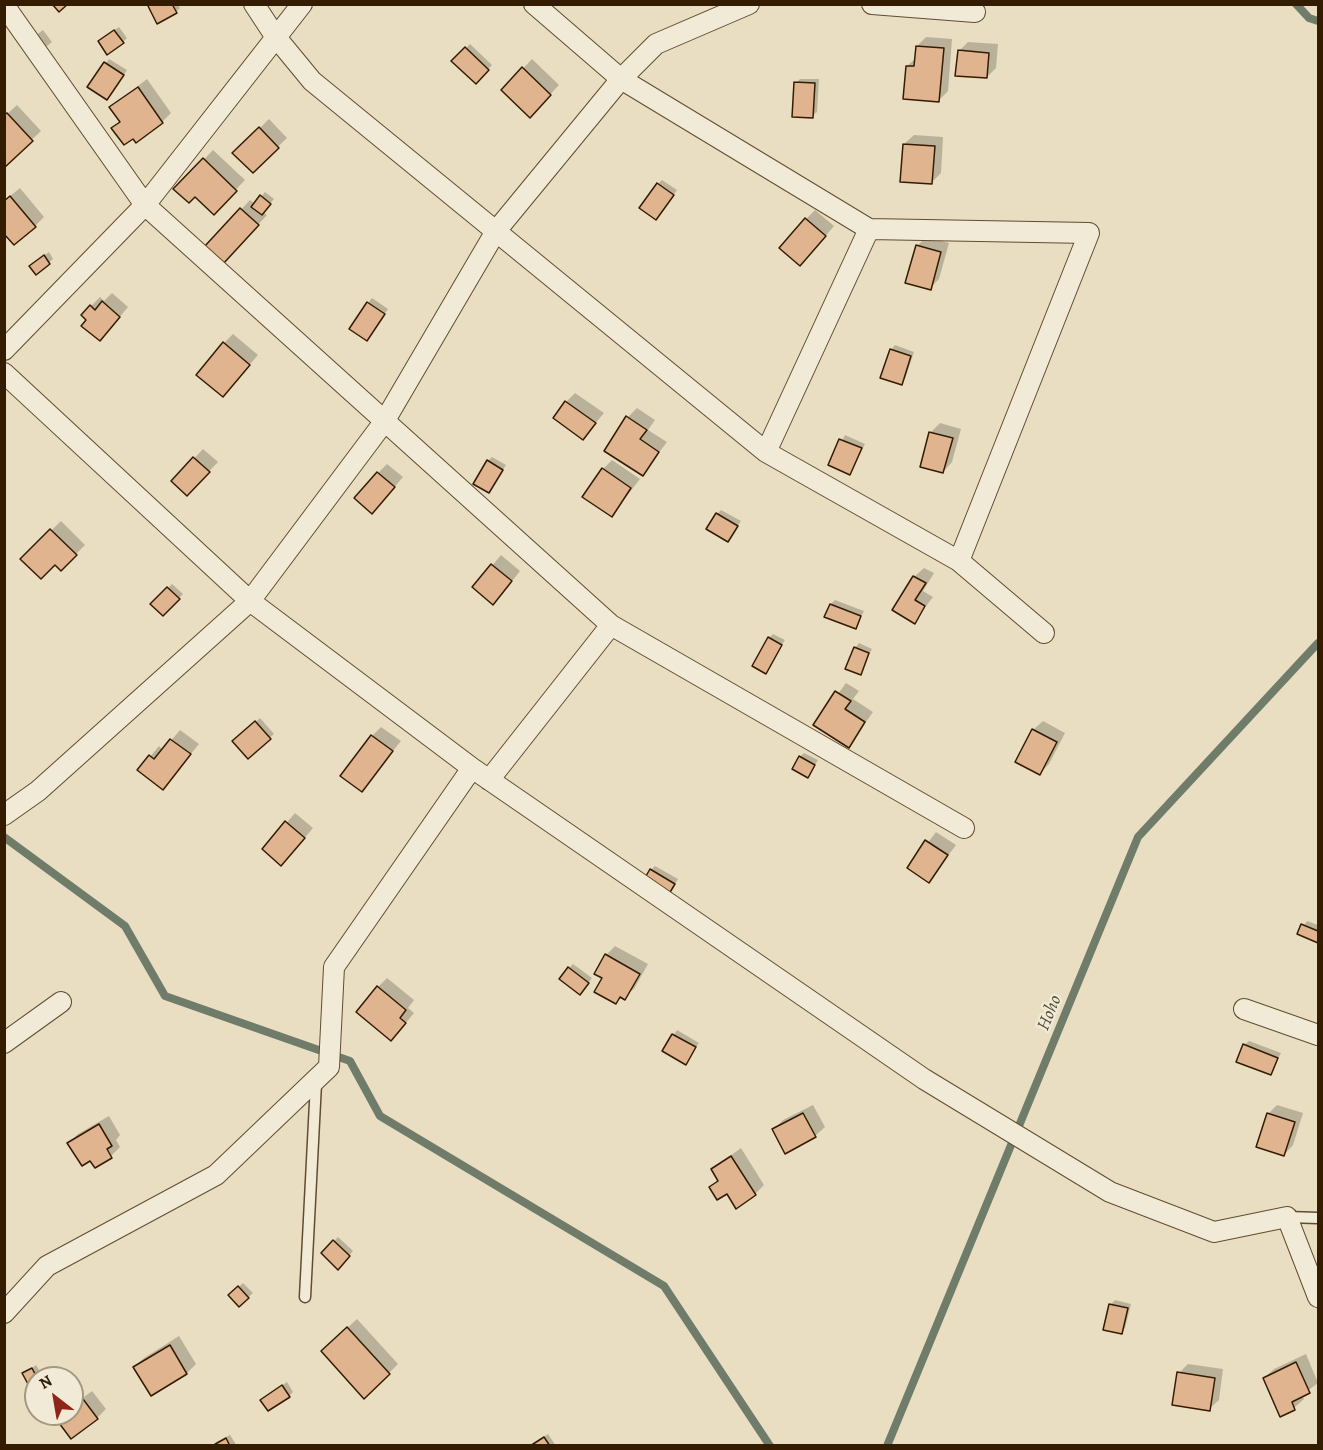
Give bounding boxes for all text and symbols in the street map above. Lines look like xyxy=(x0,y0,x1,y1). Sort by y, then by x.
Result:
water label: Hoho xyxy=(1033,992,1067,1034)
north arrow xyxy=(24,1366,84,1426)
text: N xyxy=(35,1370,56,1395)

